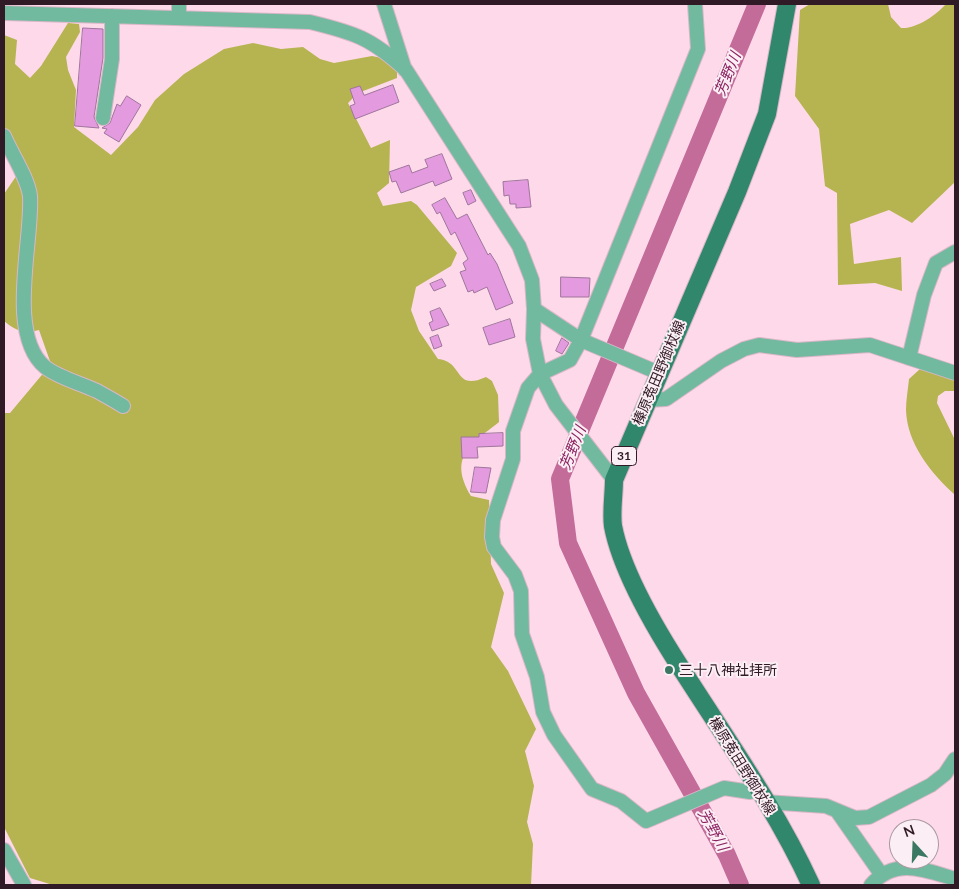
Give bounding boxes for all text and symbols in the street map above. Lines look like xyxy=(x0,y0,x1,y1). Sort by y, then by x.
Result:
water label: 芳野川 xyxy=(711,50,745,98)
street label: 榛原菟田野御杖線 xyxy=(629,318,689,428)
water label: 芳野川 xyxy=(556,424,590,472)
road number: 31 xyxy=(612,446,636,466)
place label: 三十八神社拝所 xyxy=(679,662,777,678)
marker: 三十八神社拝所 xyxy=(663,664,675,676)
street label: 榛原菟田野御杖線 xyxy=(705,714,779,818)
water label: 芳野川 xyxy=(694,806,732,854)
north arrow xyxy=(889,819,939,869)
text: N xyxy=(901,821,917,840)

